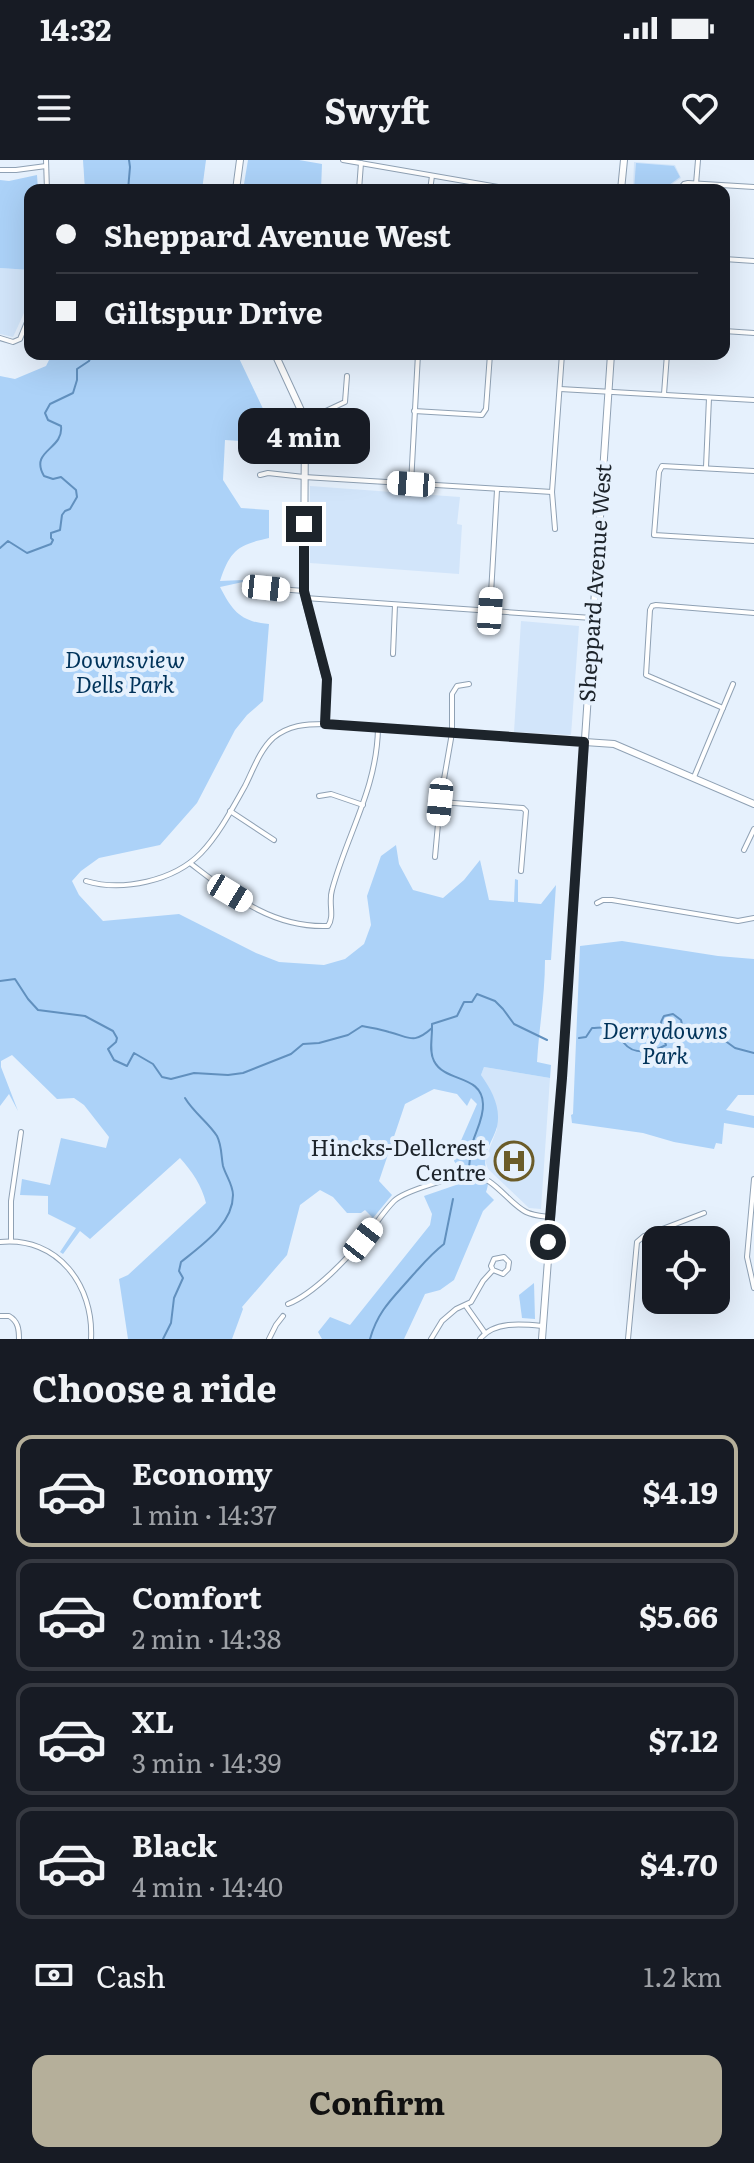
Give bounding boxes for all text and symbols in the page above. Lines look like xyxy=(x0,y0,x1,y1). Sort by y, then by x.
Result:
text: 14:32 xyxy=(40,6,111,50)
text: Swyft xyxy=(324,82,430,135)
icon: menu xyxy=(32,86,76,130)
icon: heart xyxy=(678,86,722,130)
text: Sheppard Avenue West xyxy=(104,212,451,256)
text: Giltspur Drive xyxy=(104,289,323,333)
callout: 4 min xyxy=(238,408,370,464)
text: 4 min xyxy=(267,416,341,455)
street label: Sheppard Avenue West xyxy=(569,463,618,703)
car xyxy=(386,470,436,498)
route end xyxy=(286,506,322,542)
car xyxy=(241,574,291,602)
car xyxy=(476,586,504,636)
park label: Downsview Dells Park xyxy=(65,642,185,700)
car xyxy=(426,777,454,827)
car xyxy=(203,870,257,916)
park label: Derrydowns Park xyxy=(602,1013,728,1071)
place label: Hincks-Dellcrest Centre xyxy=(311,1130,486,1188)
hospital icon: Hincks-Dellcrest Centre xyxy=(493,1140,535,1182)
car xyxy=(339,1214,387,1266)
route start xyxy=(530,1224,566,1260)
map controls xyxy=(642,1226,730,1314)
button: locate xyxy=(642,1226,730,1314)
text: Choose a ride xyxy=(32,1360,277,1413)
text: Economy xyxy=(132,1450,272,1494)
icon: car xyxy=(36,1455,108,1527)
text: $4.19 xyxy=(642,1469,718,1513)
text: 1 min · 14:37 xyxy=(132,1494,277,1533)
text: Comfort xyxy=(132,1574,262,1618)
icon: car xyxy=(36,1579,108,1651)
text: $5.66 xyxy=(639,1593,718,1637)
text: 2 min · 14:38 xyxy=(132,1618,281,1657)
text: XL xyxy=(132,1698,174,1742)
icon: car xyxy=(36,1703,108,1775)
text: $7.12 xyxy=(649,1717,718,1761)
text: 3 min · 14:39 xyxy=(132,1742,281,1781)
text: Black xyxy=(132,1822,217,1866)
icon: car xyxy=(36,1827,108,1899)
text: $4.70 xyxy=(640,1841,718,1885)
text: 4 min · 14:40 xyxy=(132,1866,283,1905)
icon: cash xyxy=(32,1953,76,1997)
text: Cash xyxy=(96,1953,166,1997)
text: 1.2 km xyxy=(643,1956,722,1995)
button: Confirm xyxy=(32,2055,722,2147)

